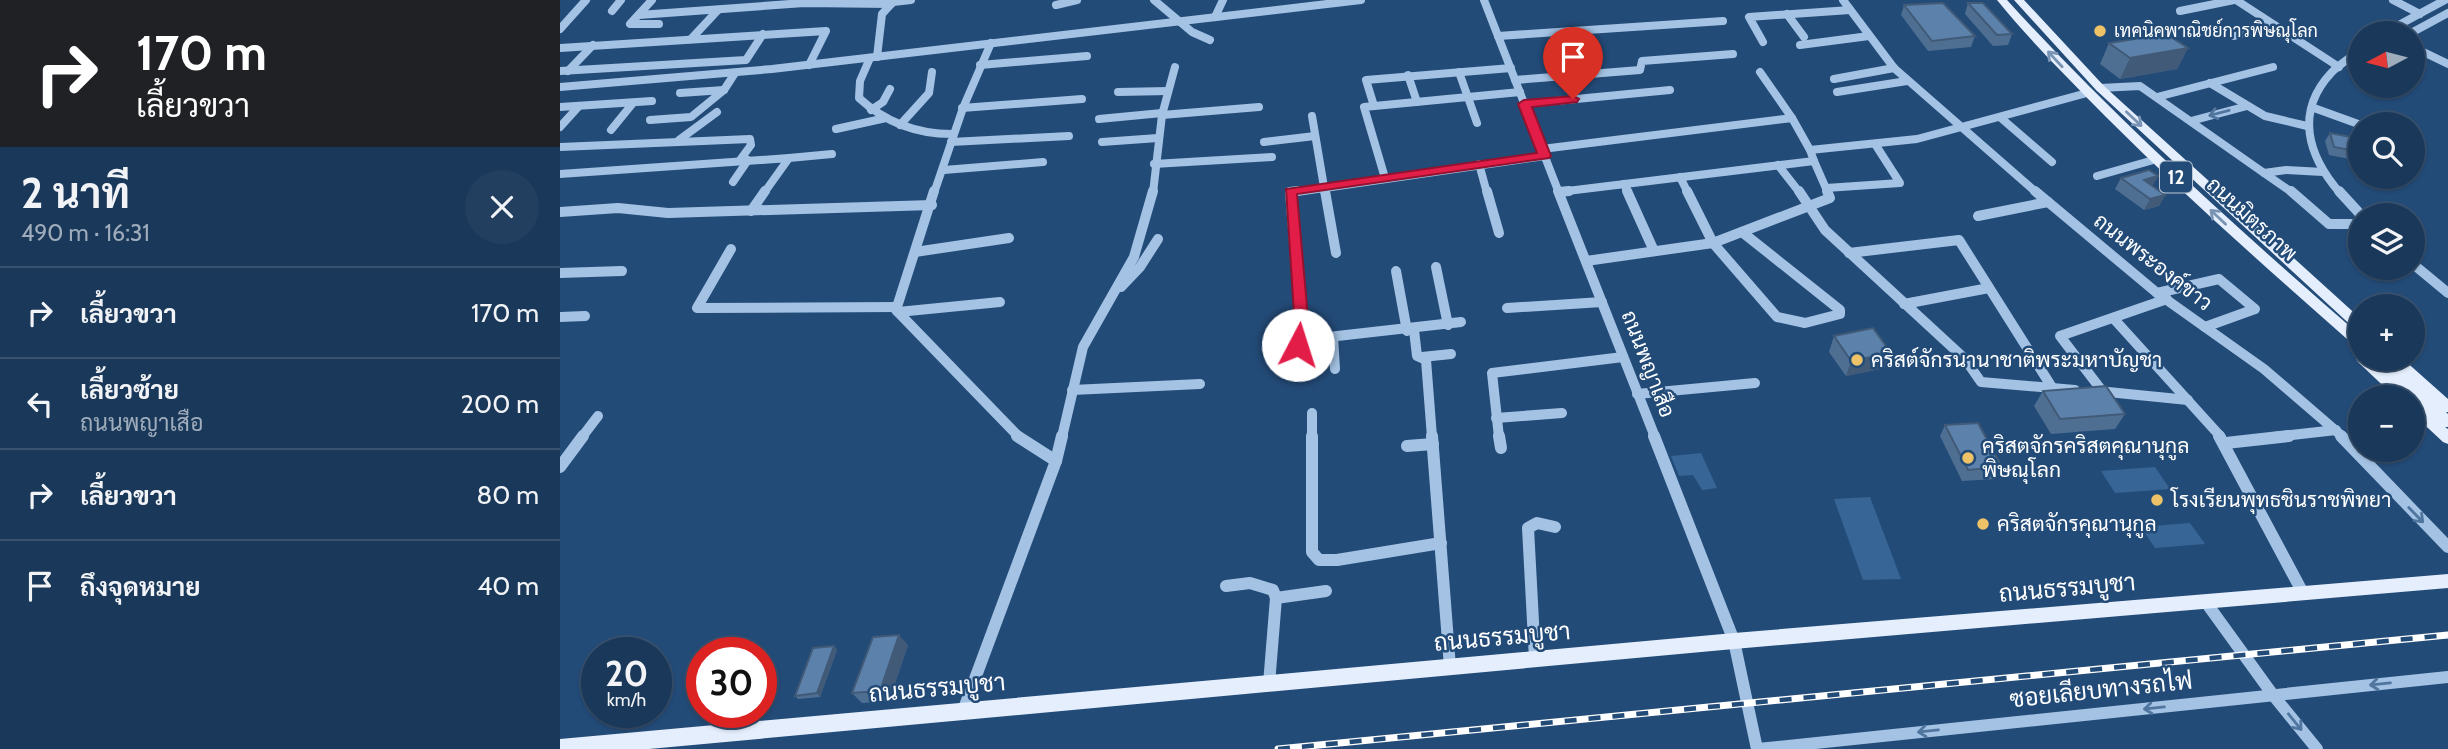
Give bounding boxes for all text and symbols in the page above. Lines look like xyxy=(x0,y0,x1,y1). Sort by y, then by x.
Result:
place label: เทคนิคพาณิชย์การพิษณุโลก xyxy=(2114,18,2318,43)
north arrow xyxy=(2348,21,2426,98)
map controls xyxy=(2348,21,2425,462)
text: 170 m xyxy=(136,23,267,82)
marker: เทคนิคพาณิชย์การพิษณุโลก xyxy=(2092,23,2108,39)
pin xyxy=(1543,27,1603,99)
icon: right xyxy=(21,28,112,119)
icon: arrive xyxy=(1554,38,1592,76)
one-way arrow xyxy=(2047,50,2063,68)
text: เลี้ยวขวา xyxy=(136,86,250,125)
one-way arrow xyxy=(2208,108,2230,121)
one-way arrow xyxy=(2125,111,2142,128)
button: search xyxy=(2348,112,2425,189)
road number: 12 xyxy=(2160,162,2192,192)
text: 2 นาที xyxy=(21,167,130,219)
button: close xyxy=(465,170,539,244)
street label: ถนนมิตรภาพ xyxy=(2202,172,2303,266)
button: layers xyxy=(2348,203,2425,280)
street label: ถนนพระองค์ขาว xyxy=(2089,207,2218,316)
one-way arrow xyxy=(2209,209,2227,225)
text: 490 m · 16:31 xyxy=(21,219,150,247)
icon: right xyxy=(21,294,59,332)
button: + xyxy=(2348,294,2425,371)
text: 170 m xyxy=(471,297,539,329)
text: เลี้ยวขวา xyxy=(80,298,177,330)
street label: ถนนพญาเสือ xyxy=(1617,306,1681,421)
position arrow xyxy=(1261,308,1335,382)
place label: คริสต์จักรนานาชาติพระมหาบัญชา xyxy=(1871,346,2162,372)
marker: คริสต์จักรนานาชาติพระมหาบัญชา xyxy=(1849,352,1865,368)
text: เลี้ยวซ้าย xyxy=(80,374,179,406)
icon: left xyxy=(21,385,59,423)
button: − xyxy=(2348,385,2425,462)
text: 200 m xyxy=(460,388,539,420)
text: ถนนพญาเสือ xyxy=(80,409,203,437)
place label: คริสตจักรคริสตคุณานุกูล พิษณุโลก xyxy=(1982,433,2189,484)
marker: คริสตจักรคริสตคุณานุกูล พิษณุโลก xyxy=(1960,450,1976,466)
icon: right xyxy=(21,476,59,514)
text: 80 m xyxy=(476,479,539,511)
text: เลี้ยวขวา xyxy=(80,480,177,512)
place label: โรงเรียนพุทธชินราชพิทยา xyxy=(2170,487,2391,514)
marker: โรงเรียนพุทธชินราชพิทยา xyxy=(2149,492,2165,508)
one-way arrow xyxy=(2408,506,2425,523)
place label: คริสตจักรคุณานุกูล xyxy=(1997,511,2157,539)
marker: คริสตจักรคุณานุกูล xyxy=(1975,516,1991,532)
icon: arrive xyxy=(21,567,59,605)
street label: ถนนธรรมบูชา xyxy=(1997,567,2137,611)
text: 40 m xyxy=(477,570,539,602)
text: ถึงจุดหมาย xyxy=(80,571,201,603)
street label: ถนนธรรมบูชา xyxy=(1432,616,1572,660)
speed limit sign: 30 xyxy=(686,637,777,728)
text: 20 xyxy=(605,652,648,695)
street label: ซอยเลียบทางรถไฟ xyxy=(2008,664,2194,714)
street label: ถนนธรรมบูชา xyxy=(867,667,1007,711)
one-way arrow xyxy=(2369,678,2392,691)
text: km/h xyxy=(607,689,646,711)
one-way arrow xyxy=(2143,701,2166,714)
one-way arrow xyxy=(2287,713,2303,731)
one-way arrow xyxy=(1917,725,1939,738)

